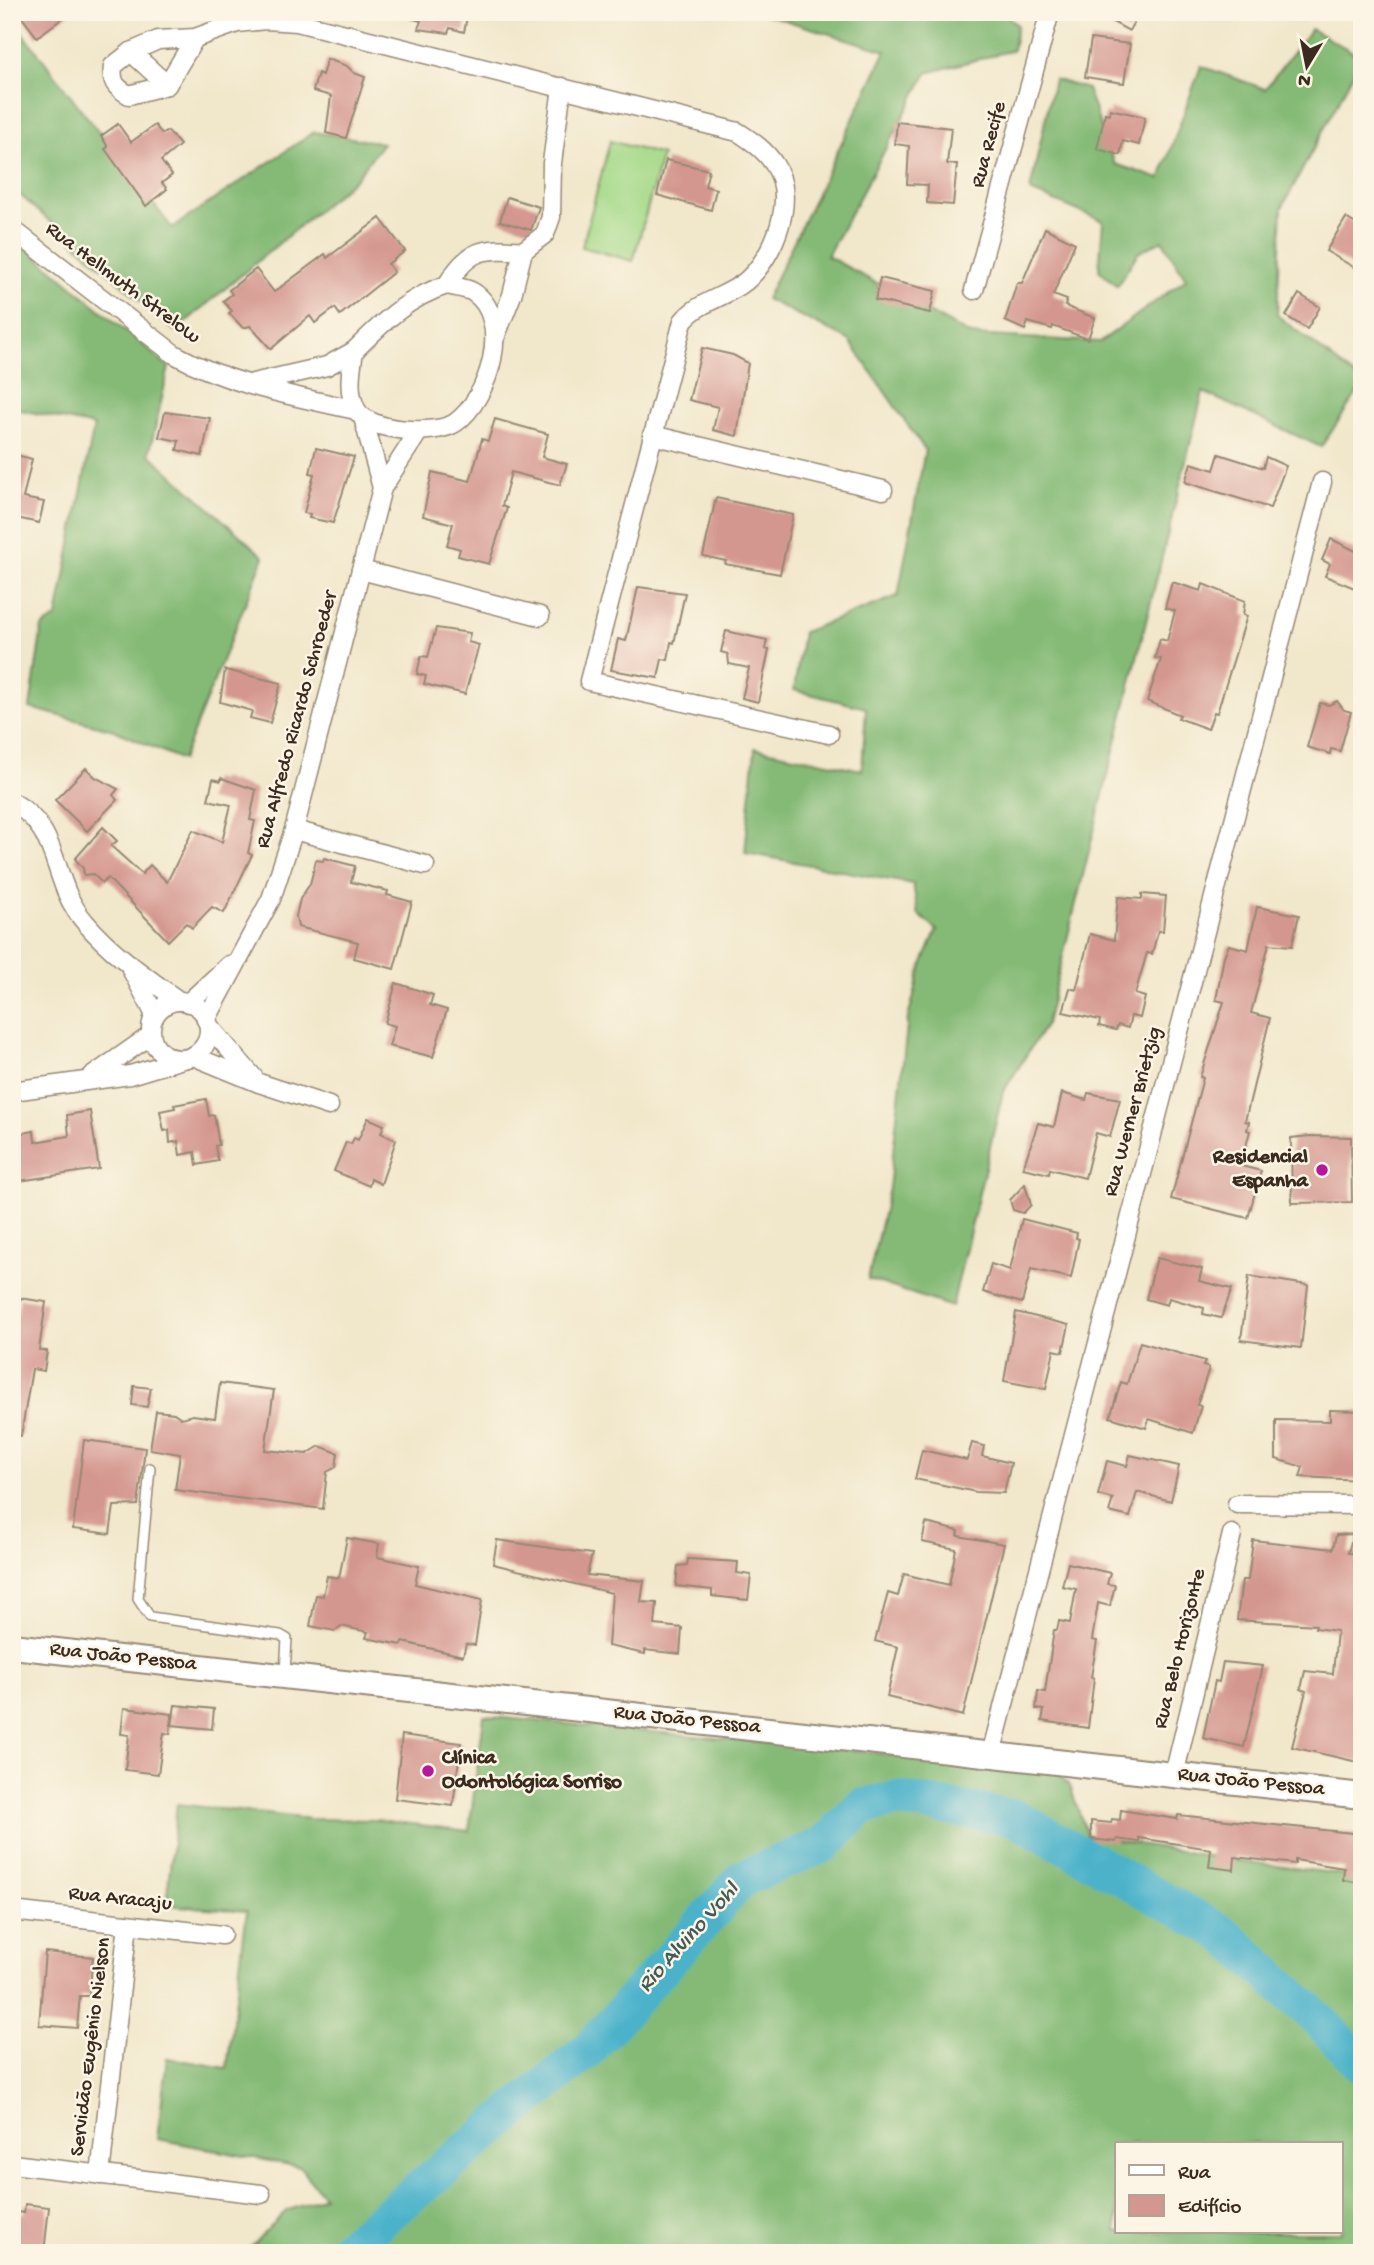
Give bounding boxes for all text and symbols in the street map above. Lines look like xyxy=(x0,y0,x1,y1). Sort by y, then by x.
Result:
north arrow xyxy=(1272,32,1342,102)
text: N xyxy=(1297,67,1313,92)
street label: Rua Recife xyxy=(966,98,1014,191)
street label: Rua Hellmuth Strelow xyxy=(40,218,205,351)
street label: Rua Alfredo Ricardo Schroeder xyxy=(252,587,345,851)
street label: Rua Werner Brietzig xyxy=(1099,1024,1169,1200)
place label: Residencial Espanha xyxy=(1212,1146,1309,1195)
marker: Residencial Espanha xyxy=(1314,1162,1330,1178)
street label: Rua Belo Horizonte xyxy=(1149,1565,1213,1732)
street label: Rua João Pessoa xyxy=(48,1638,199,1678)
street label: Rua João Pessoa xyxy=(612,1701,763,1741)
place label: Clínica Odontológica Sorriso xyxy=(441,1747,622,1796)
marker: Clínica Odontológica Sorriso xyxy=(420,1763,436,1779)
street label: Rua João Pessoa xyxy=(1176,1763,1327,1803)
water label: Rio Alvino Vohl xyxy=(633,1876,747,1999)
street label: Rua Aracaju xyxy=(67,1882,173,1918)
street label: Servidão Eugênio Nielson xyxy=(66,1936,118,2158)
legend xyxy=(1115,2142,1342,2234)
text: Rua xyxy=(1178,2162,1212,2187)
text: Edifício xyxy=(1178,2196,1242,2221)

